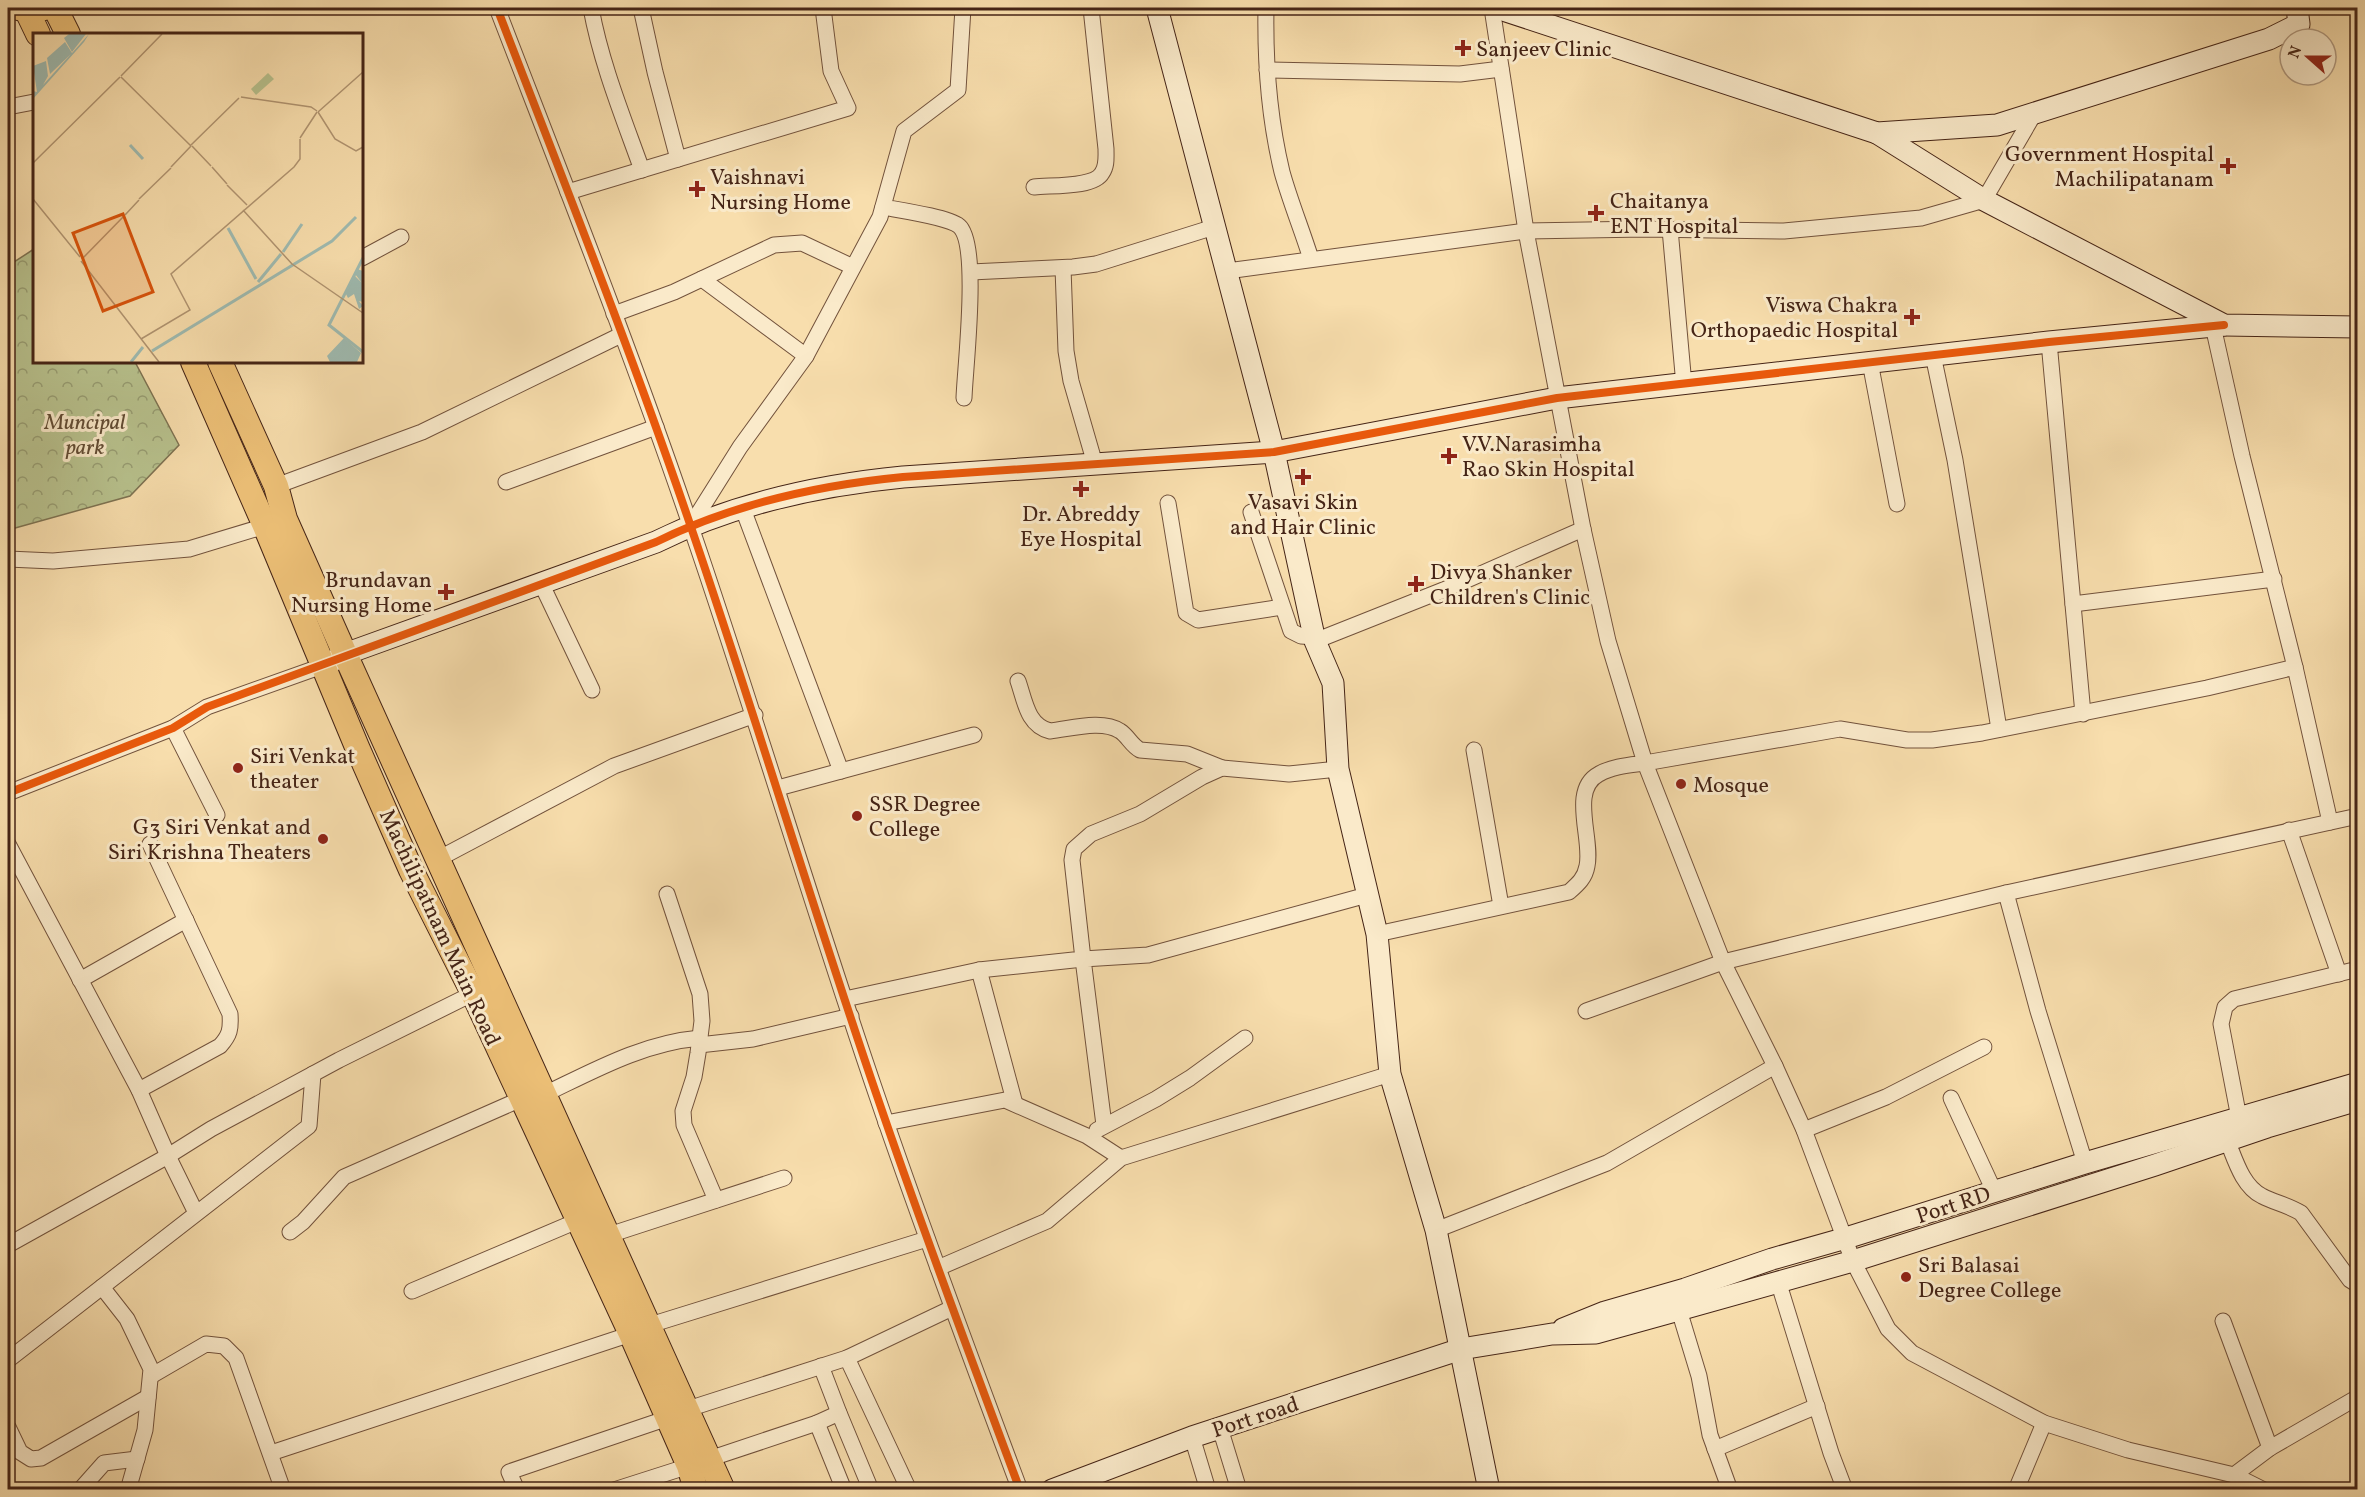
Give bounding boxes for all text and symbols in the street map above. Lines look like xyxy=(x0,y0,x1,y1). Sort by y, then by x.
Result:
north arrow xyxy=(2278,27,2338,87)
inset map xyxy=(33,33,363,363)
place label: Sanjeev Clinic xyxy=(1476,35,1612,66)
marker: Sanjeev Clinic xyxy=(1454,39,1472,57)
text: N xyxy=(2284,43,2308,62)
place label: Government Hospital Machilipatanam xyxy=(2005,140,2214,196)
marker: Government Hospital Machilipatanam xyxy=(2219,157,2237,175)
place label: Vaishnavi Nursing Home xyxy=(710,163,851,219)
marker: Vaishnavi Nursing Home xyxy=(688,180,706,198)
place label: Chaitanya ENT Hospital xyxy=(1610,187,1738,243)
marker: Chaitanya ENT Hospital xyxy=(1587,204,1605,222)
place label: Viswa Chakra Orthopaedic Hospital xyxy=(1691,291,1898,347)
marker: Viswa Chakra Orthopaedic Hospital xyxy=(1903,308,1921,326)
park label: Muncipal park xyxy=(43,408,126,464)
place label: V.V.Narasimha Rao Skin Hospital xyxy=(1462,430,1635,486)
marker: V.V.Narasimha Rao Skin Hospital xyxy=(1440,447,1458,465)
marker: Vasavi Skin and Hair Clinic xyxy=(1294,468,1312,486)
marker: Dr. Abreddy Eye Hospital xyxy=(1072,480,1090,498)
place label: Vasavi Skin and Hair Clinic xyxy=(1230,488,1376,544)
place label: Dr. Abreddy Eye Hospital xyxy=(1020,500,1142,556)
place label: Divya Shanker Children's Clinic xyxy=(1430,558,1590,614)
place label: Brundavan Nursing Home xyxy=(291,566,432,622)
marker: Divya Shanker Children's Clinic xyxy=(1407,575,1425,593)
marker: Brundavan Nursing Home xyxy=(437,583,455,601)
place label: Siri Venkat theater xyxy=(250,742,356,798)
marker: Siri Venkat theater xyxy=(231,761,245,775)
place label: Mosque xyxy=(1693,771,1769,802)
marker: Mosque xyxy=(1674,777,1688,791)
place label: SSR Degree College xyxy=(869,790,981,846)
street label: Machilipatnam Main Road xyxy=(370,805,507,1051)
marker: SSR Degree College xyxy=(850,809,864,823)
place label: G3 Siri Venkat and Siri Krishna Theaters xyxy=(108,813,311,869)
marker: G3 Siri Venkat and Siri Krishna Theaters xyxy=(316,832,330,846)
street label: Port RD xyxy=(1913,1180,1995,1233)
place label: Sri Balasai Degree College xyxy=(1918,1251,2061,1307)
marker: Sri Balasai Degree College xyxy=(1899,1270,1913,1284)
street label: Port road xyxy=(1208,1390,1303,1447)

